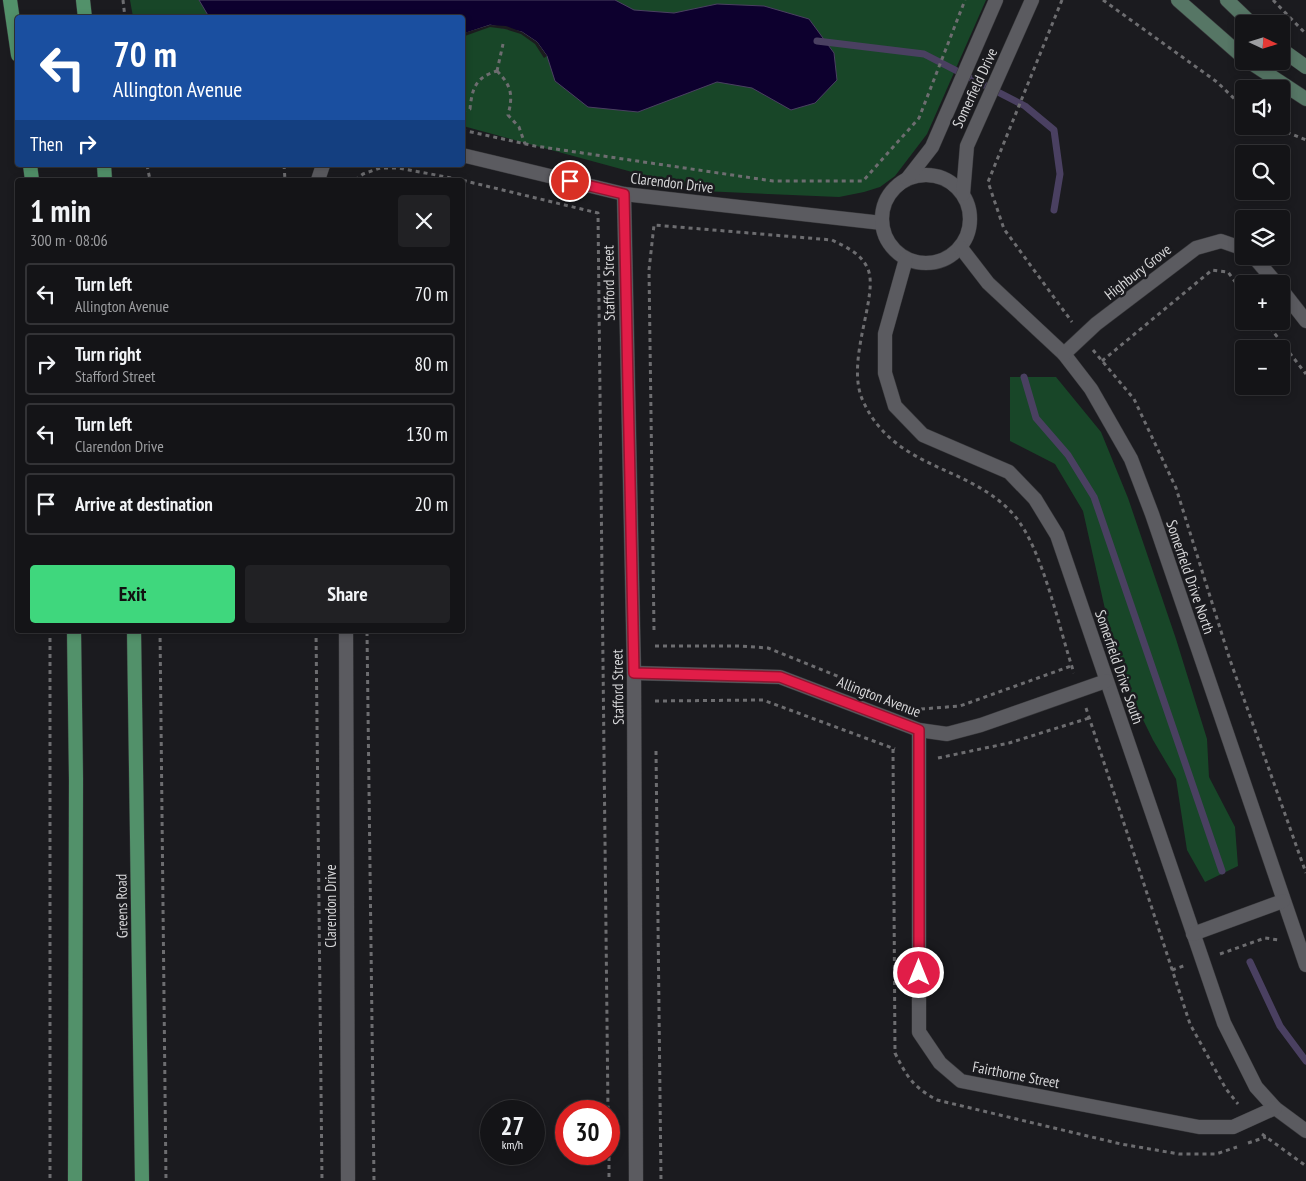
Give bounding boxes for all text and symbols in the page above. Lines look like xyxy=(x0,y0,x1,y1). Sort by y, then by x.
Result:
north arrow xyxy=(1235,15,1290,70)
map controls xyxy=(1235,15,1290,395)
text: 70 m xyxy=(113,31,177,77)
icon: left xyxy=(30,35,95,100)
street label: Somerfield Drive xyxy=(948,45,1001,131)
text: Allington Avenue xyxy=(113,75,242,103)
button: sound xyxy=(1235,80,1290,135)
icon: right xyxy=(73,130,101,158)
text: Then xyxy=(30,132,63,156)
button: search xyxy=(1235,145,1290,200)
pin xyxy=(549,160,591,202)
icon: arrive xyxy=(556,167,584,195)
street label: Clarendon Drive xyxy=(630,168,715,197)
text: 1 min xyxy=(30,191,91,230)
button: close xyxy=(398,195,450,247)
button: layers xyxy=(1235,210,1290,265)
text: 300 m · 08:06 xyxy=(30,230,108,250)
street label: Highbury Grove xyxy=(1100,240,1175,304)
street label: Stafford Street xyxy=(598,245,619,321)
text: Turn left xyxy=(75,272,132,296)
button: + xyxy=(1235,275,1290,330)
icon: left xyxy=(32,280,60,308)
text: 70 m xyxy=(415,282,448,306)
text: Allington Avenue xyxy=(75,296,169,316)
button: − xyxy=(1235,340,1290,395)
text: Turn right xyxy=(75,342,141,366)
icon: right xyxy=(32,350,60,378)
text: 80 m xyxy=(415,352,448,376)
text: Stafford Street xyxy=(75,366,155,386)
text: Turn left xyxy=(75,412,132,436)
icon: left xyxy=(32,420,60,448)
text: 130 m xyxy=(406,422,448,446)
text: Clarendon Drive xyxy=(75,436,164,456)
icon: arrive xyxy=(32,490,60,518)
text: Arrive at destination xyxy=(75,492,213,516)
text: 20 m xyxy=(415,492,448,516)
street label: Somerfield Drive North xyxy=(1162,517,1219,636)
button: Exit xyxy=(30,565,235,623)
button: Share xyxy=(245,565,450,623)
street label: Somerfield Drive South xyxy=(1091,607,1148,726)
street label: Stafford Street xyxy=(607,649,628,725)
street label: Allington Avenue xyxy=(835,672,924,721)
street label: Clarendon Drive xyxy=(321,864,340,948)
street label: Greens Road xyxy=(111,874,132,938)
position arrow xyxy=(892,946,944,998)
street label: Fairthorne Street xyxy=(971,1057,1061,1092)
speed limit sign: 30 xyxy=(555,1100,620,1165)
text: 27 xyxy=(501,1110,524,1142)
text: km/h xyxy=(502,1137,523,1152)

